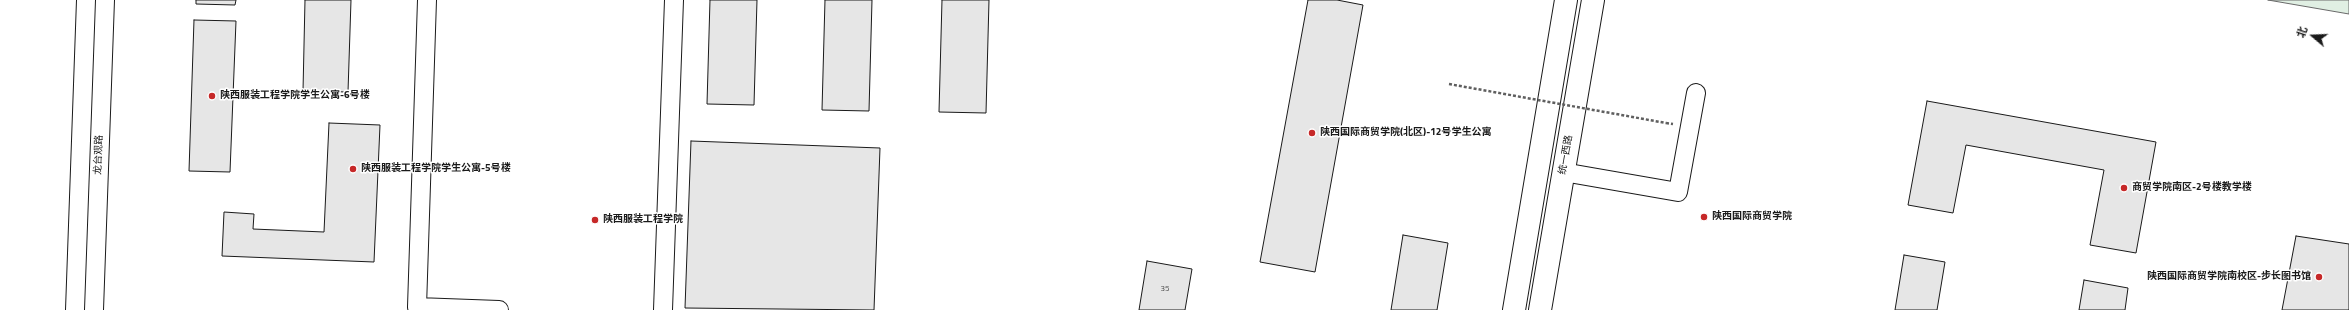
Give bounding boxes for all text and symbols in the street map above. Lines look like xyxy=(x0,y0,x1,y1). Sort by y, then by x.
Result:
north arrow xyxy=(2293,16,2333,56)
text: 北 xyxy=(2292,24,2311,40)
place label: 陕西服装工程学院学生公寓-6号楼 xyxy=(220,90,370,102)
marker: 陕西服装工程学院学生公寓-6号楼 xyxy=(207,91,217,101)
place label: 陕西国际商贸学院(北区)-12号学生公寓 xyxy=(1320,127,1491,139)
marker: 陕西国际商贸学院(北区)-12号学生公寓 xyxy=(1307,128,1317,138)
street label: 统一西路 xyxy=(1557,134,1575,176)
street label: 龙台观路 xyxy=(92,135,106,175)
place label: 陕西服装工程学院学生公寓-5号楼 xyxy=(361,163,511,175)
marker: 陕西服装工程学院学生公寓-5号楼 xyxy=(348,164,358,174)
place label: 商贸学院南区-2号楼教学楼 xyxy=(2132,182,2252,194)
marker: 商贸学院南区-2号楼教学楼 xyxy=(2119,183,2129,193)
place label: 陕西国际商贸学院 xyxy=(1712,211,1792,223)
marker: 陕西国际商贸学院 xyxy=(1699,212,1709,222)
place label: 陕西服装工程学院 xyxy=(603,214,683,226)
marker: 陕西服装工程学院 xyxy=(590,215,600,225)
place label: 陕西国际商贸学院南校区-步长图书馆 xyxy=(2147,271,2311,283)
marker: 陕西国际商贸学院南校区-步长图书馆 xyxy=(2314,272,2324,282)
house number: 35 xyxy=(1161,284,1169,294)

